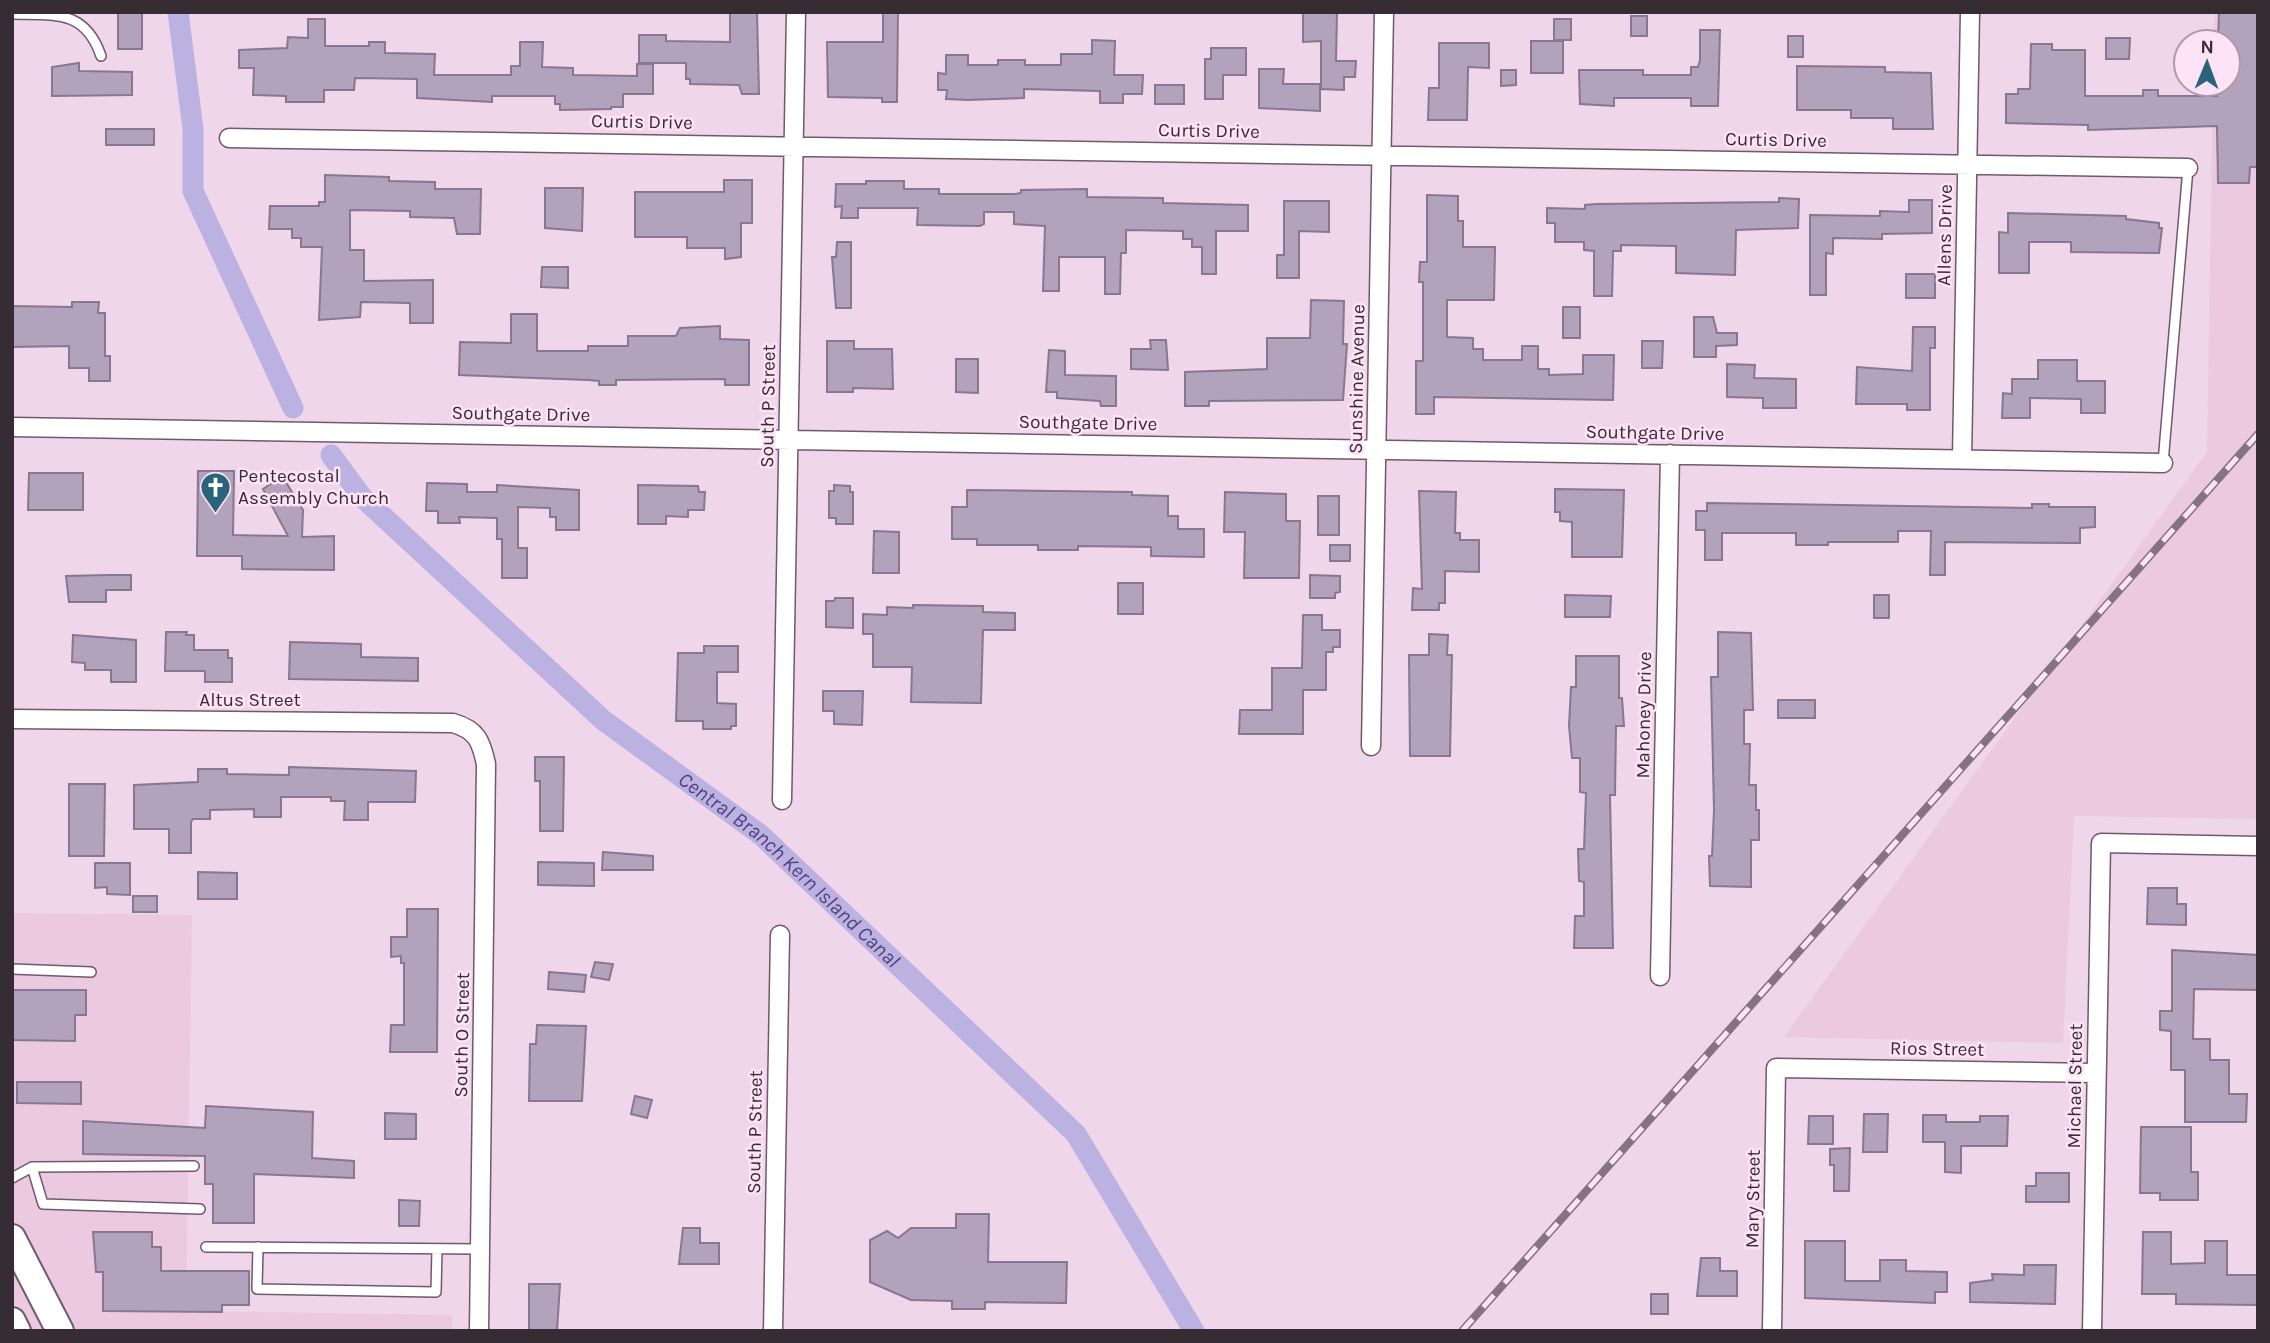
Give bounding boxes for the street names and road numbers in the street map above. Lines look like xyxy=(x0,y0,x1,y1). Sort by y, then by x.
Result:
street label: Curtis Drive xyxy=(591,110,693,134)
street label: Curtis Drive xyxy=(1158,119,1260,143)
street label: Curtis Drive xyxy=(1725,128,1827,152)
street label: Allens Drive xyxy=(1933,184,1957,286)
street label: Sunshine Avenue xyxy=(1345,304,1369,454)
street label: South P Street xyxy=(756,344,780,468)
street label: Southgate Drive xyxy=(451,402,591,426)
street label: Southgate Drive xyxy=(1018,411,1158,435)
street label: Southgate Drive xyxy=(1585,421,1725,445)
street label: Mahoney Drive xyxy=(1632,651,1656,779)
street label: Altus Street xyxy=(199,689,301,711)
street label: South O Street xyxy=(450,972,474,1098)
street label: Michael Street xyxy=(2063,1023,2087,1149)
street label: Rios Street xyxy=(1890,1037,1984,1061)
street label: South P Street xyxy=(743,1070,767,1194)
street label: Mary Street xyxy=(1741,1149,1765,1249)

